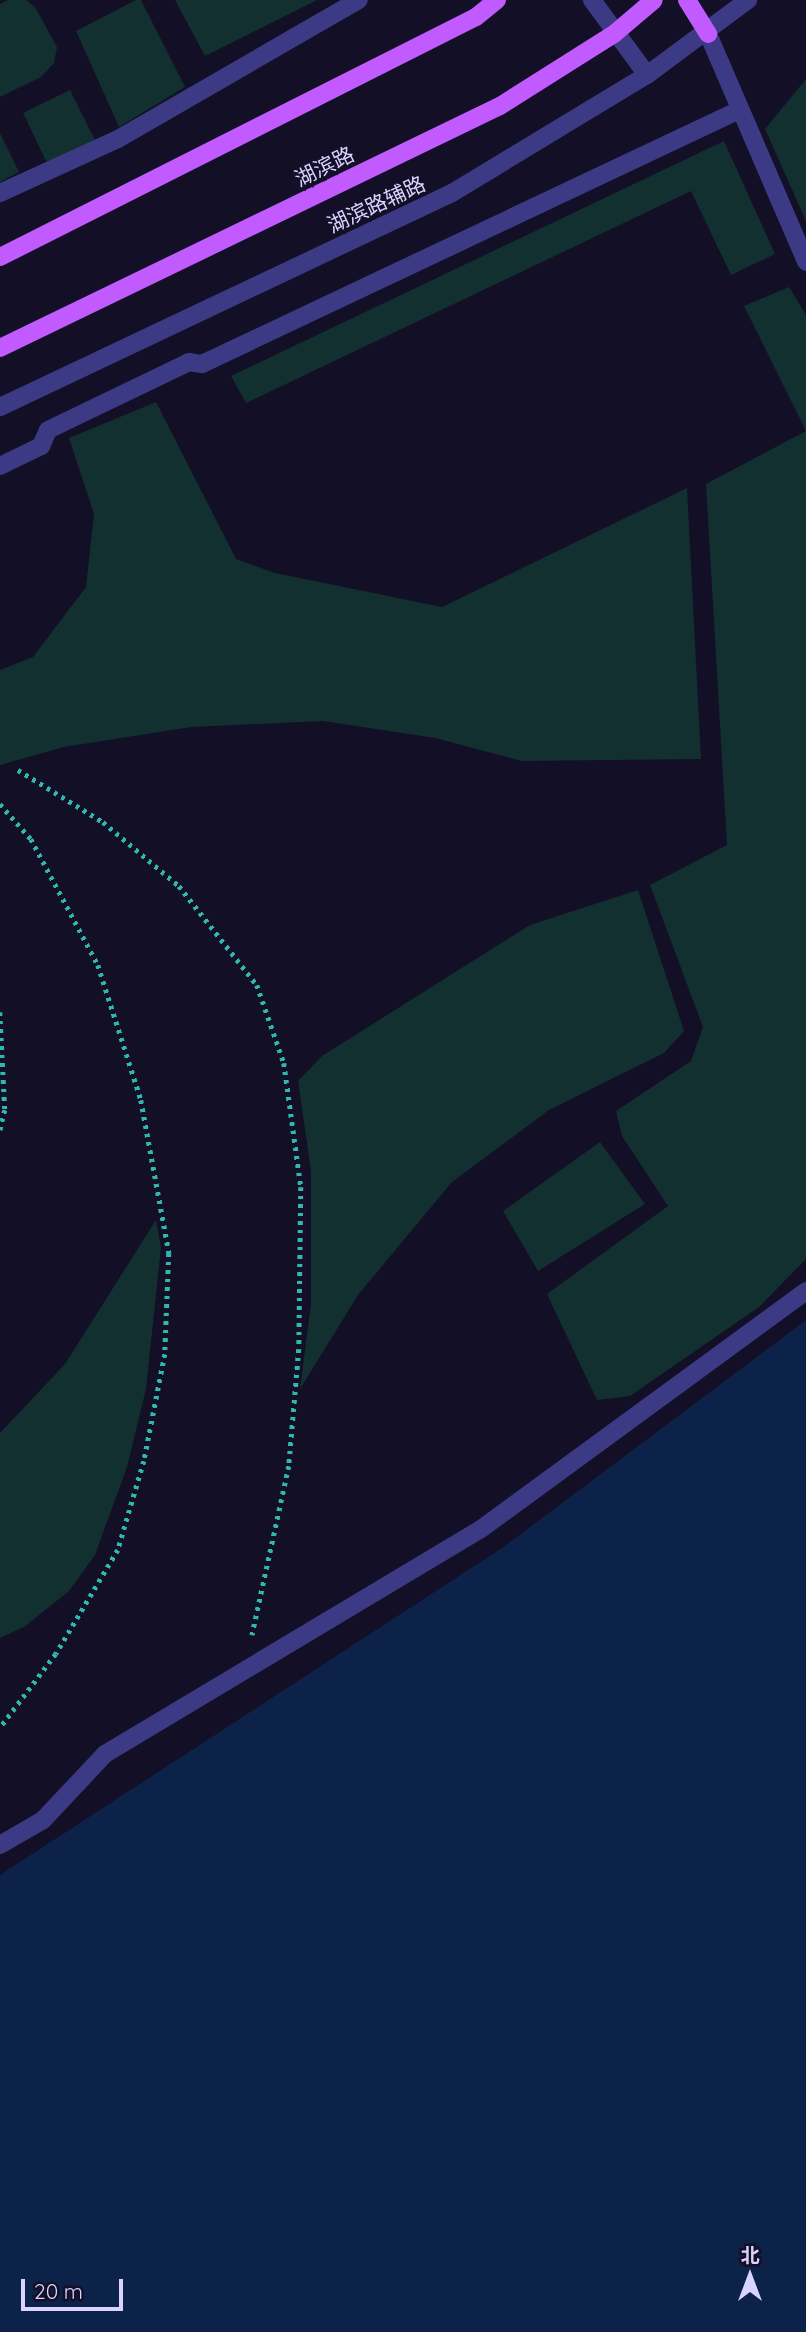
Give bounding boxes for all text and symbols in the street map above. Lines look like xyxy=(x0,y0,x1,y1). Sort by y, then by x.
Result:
street label: 湖滨路 xyxy=(290,141,358,191)
street label: 湖滨路辅路 xyxy=(323,170,429,238)
north arrow xyxy=(715,2241,785,2311)
text: 北 xyxy=(740,2243,760,2267)
scale bar xyxy=(24,2266,126,2310)
text: 20 m xyxy=(34,2278,83,2304)

